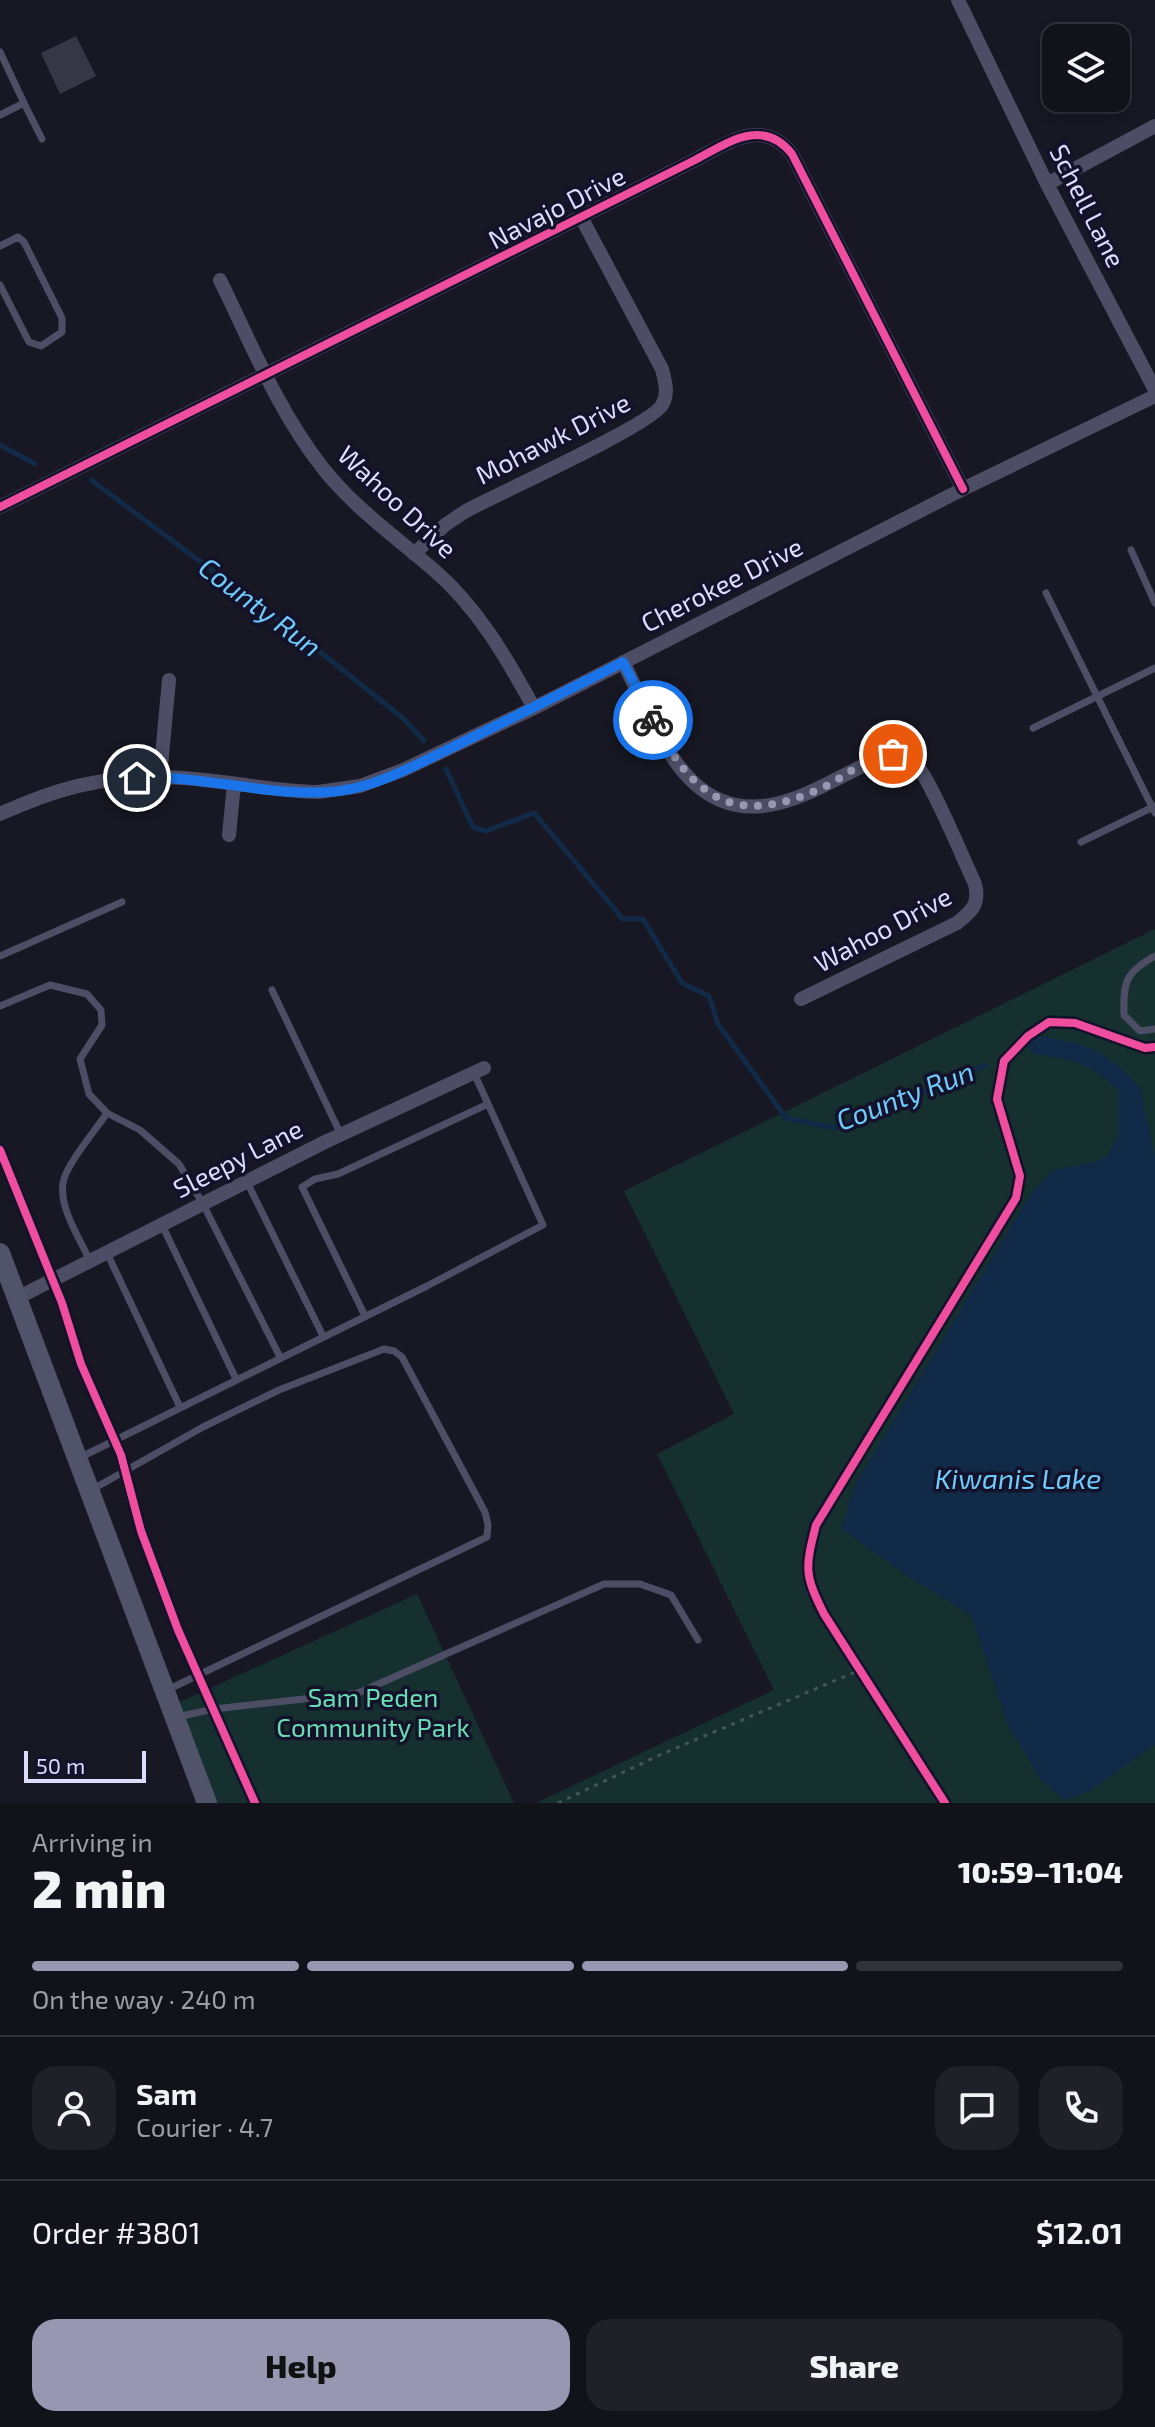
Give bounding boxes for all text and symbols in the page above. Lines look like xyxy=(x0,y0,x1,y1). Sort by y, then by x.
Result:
map controls xyxy=(1042,24,1130,112)
button: layers xyxy=(1042,24,1130,112)
street label: Schell Lane xyxy=(1044,139,1132,272)
street label: Navajo Drive xyxy=(483,159,630,254)
street label: Mohawk Drive xyxy=(470,386,635,490)
street label: Wahoo Drive xyxy=(332,438,464,564)
street label: Cherokee Drive xyxy=(635,530,807,638)
water label: County Run xyxy=(193,549,329,663)
courier xyxy=(613,680,693,760)
icon: bike xyxy=(631,698,675,742)
pin xyxy=(859,720,927,788)
icon: bag xyxy=(871,732,915,776)
pin xyxy=(103,744,171,812)
icon: home xyxy=(115,756,159,800)
street label: Wahoo Drive xyxy=(808,880,956,978)
water label: County Run xyxy=(831,1053,978,1137)
street label: Sleepy Lane xyxy=(168,1112,307,1203)
water label: Kiwanis Lake xyxy=(935,1461,1101,1495)
park label: Sam Peden Community Park xyxy=(276,1681,470,1742)
scale bar xyxy=(24,1747,146,1783)
text: 50 m xyxy=(36,1752,85,1778)
text: Arriving in xyxy=(32,1826,153,1857)
text: 10:59–11:04 xyxy=(958,1853,1123,1889)
text: 2 min xyxy=(32,1856,167,1918)
text: On the way · 240 m xyxy=(32,1983,255,2014)
button: person xyxy=(32,2066,116,2150)
button: chat xyxy=(935,2066,1019,2150)
button: phone xyxy=(1039,2066,1123,2150)
text: Sam xyxy=(136,2075,197,2111)
text: Courier · 4.7 xyxy=(136,2111,273,2142)
text: Order #3801 xyxy=(32,2214,201,2250)
text: $12.01 xyxy=(1036,2214,1123,2250)
button: Help xyxy=(32,2319,570,2411)
button: Share xyxy=(586,2319,1123,2411)

